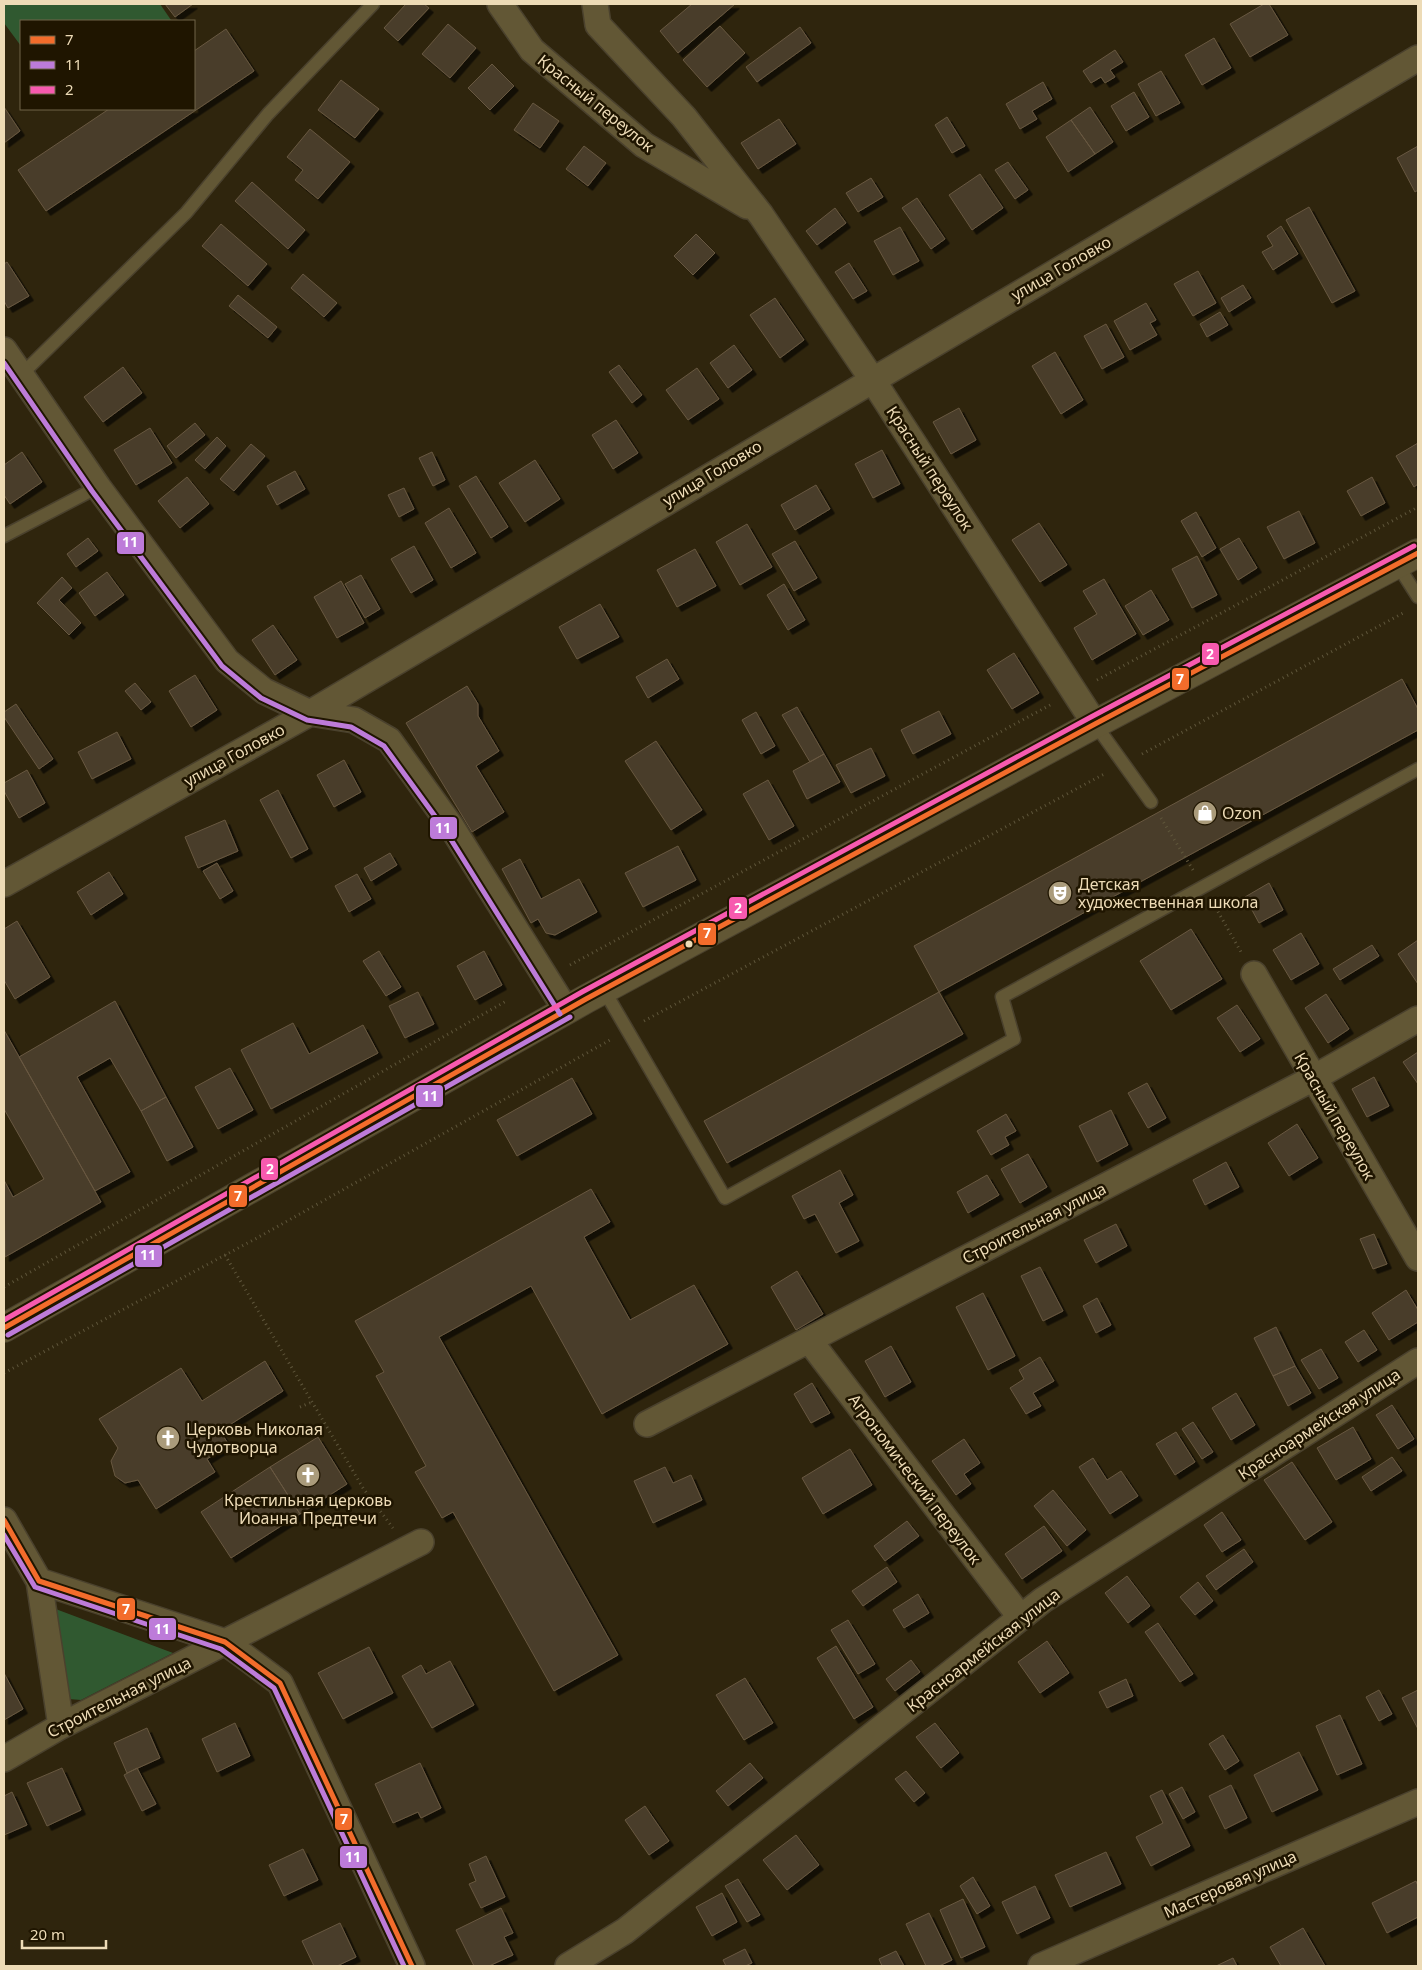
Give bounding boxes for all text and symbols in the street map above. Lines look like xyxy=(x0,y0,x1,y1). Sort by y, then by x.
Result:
legend xyxy=(20,20,195,110)
text: 7 xyxy=(65,29,74,49)
street label: Красный переулок xyxy=(533,49,659,157)
text: 11 xyxy=(65,54,82,74)
text: 2 xyxy=(65,79,74,99)
street label: улица Головко xyxy=(1007,230,1115,306)
street label: Красный переулок xyxy=(882,402,979,535)
street label: улица Головко xyxy=(658,435,766,511)
line badge: 11 xyxy=(116,531,145,555)
text: 11 xyxy=(122,532,138,551)
line badge: 2 xyxy=(1201,642,1220,666)
text: 2 xyxy=(1206,644,1214,663)
line badge: 7 xyxy=(1171,667,1190,691)
text: 7 xyxy=(1176,669,1184,688)
street label: улица Головко xyxy=(180,718,288,792)
shop icon: Ozon xyxy=(1192,800,1218,826)
place label: Ozon xyxy=(1222,802,1262,824)
line badge: 11 xyxy=(429,816,458,840)
text: 11 xyxy=(435,818,451,837)
place label: Детская художественная школа xyxy=(1078,873,1258,913)
theatre icon: Детская художественная школа xyxy=(1047,880,1073,906)
line badge: 2 xyxy=(728,896,748,920)
text: 2 xyxy=(734,898,742,917)
line badge: 7 xyxy=(697,922,717,946)
text: 7 xyxy=(703,923,711,942)
unlabelled marker xyxy=(684,939,694,949)
street label: Красный переулок xyxy=(1290,1048,1381,1184)
line badge: 11 xyxy=(415,1084,444,1108)
text: 11 xyxy=(422,1086,438,1105)
line badge: 2 xyxy=(260,1157,279,1181)
text: 2 xyxy=(266,1159,274,1178)
street label: Строительная улица xyxy=(958,1177,1110,1269)
line badge: 7 xyxy=(228,1184,248,1208)
text: 7 xyxy=(234,1186,242,1205)
line badge: 11 xyxy=(134,1244,163,1268)
text: 11 xyxy=(140,1245,156,1264)
street label: Красноармейская улица xyxy=(1234,1363,1404,1485)
street label: Агрономический переулок xyxy=(844,1389,987,1569)
place label: Церковь Николая Чудотворца xyxy=(186,1418,323,1458)
church icon: Церковь Николая Чудотворца xyxy=(155,1425,181,1451)
church icon: Крестильная церковь Иоанна Предтечи xyxy=(295,1462,321,1488)
place label: Крестильная церковь Иоанна Предтечи xyxy=(224,1489,392,1529)
street label: Красноармейская улица xyxy=(902,1583,1064,1717)
line badge: 7 xyxy=(116,1597,136,1621)
text: 7 xyxy=(122,1599,130,1618)
line badge: 11 xyxy=(148,1617,177,1641)
text: 11 xyxy=(154,1619,170,1638)
street label: Строительная улица xyxy=(43,1651,195,1743)
line badge: 7 xyxy=(334,1807,353,1831)
text: 7 xyxy=(340,1809,348,1828)
line badge: 11 xyxy=(339,1845,368,1869)
street label: Мастеровая улица xyxy=(1160,1845,1300,1923)
text: 11 xyxy=(345,1847,361,1866)
scale bar xyxy=(22,1918,106,1950)
text: 20 m xyxy=(30,1924,65,1944)

